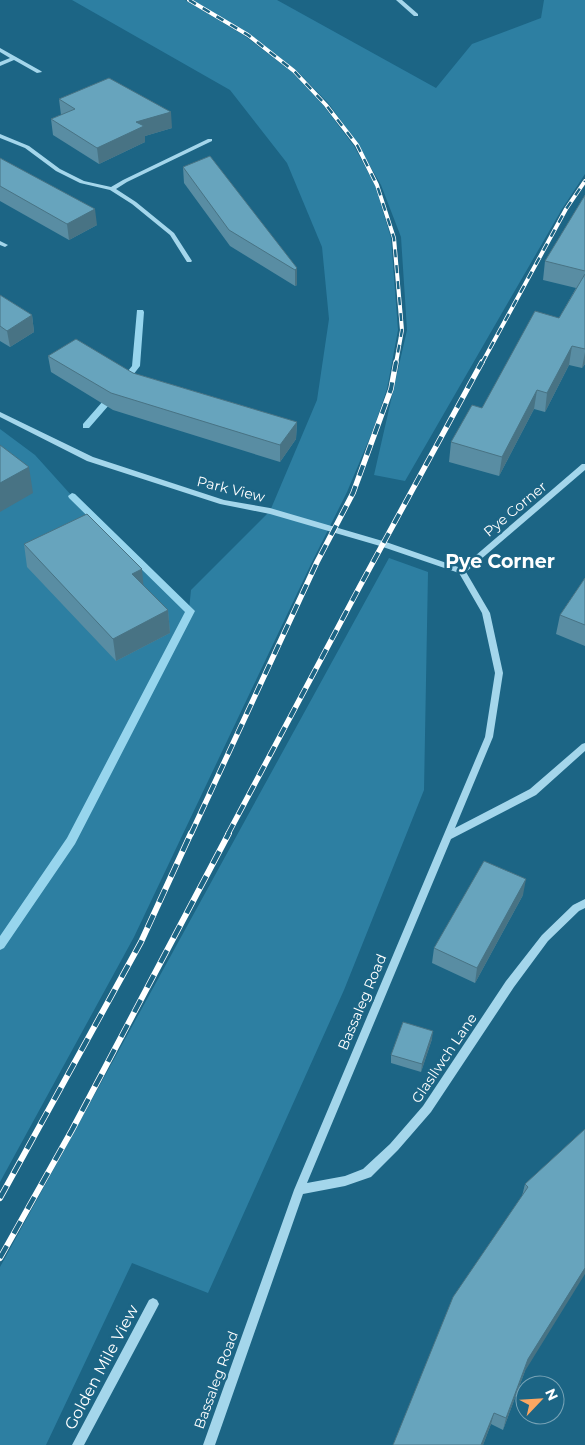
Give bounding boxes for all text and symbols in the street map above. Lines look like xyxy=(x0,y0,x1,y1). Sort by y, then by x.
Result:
street label: Park View xyxy=(195,472,268,506)
street label: Pye Corner xyxy=(480,477,551,541)
district label: Pye Corner xyxy=(445,550,555,573)
street label: Bassaleg Road xyxy=(334,951,390,1053)
street label: Glasllwch Lane xyxy=(407,1010,481,1106)
street label: Golden Mile View xyxy=(60,1302,142,1433)
street label: Bassaleg Road xyxy=(190,1329,242,1431)
north arrow xyxy=(515,1375,565,1425)
text: N xyxy=(541,1386,562,1403)

